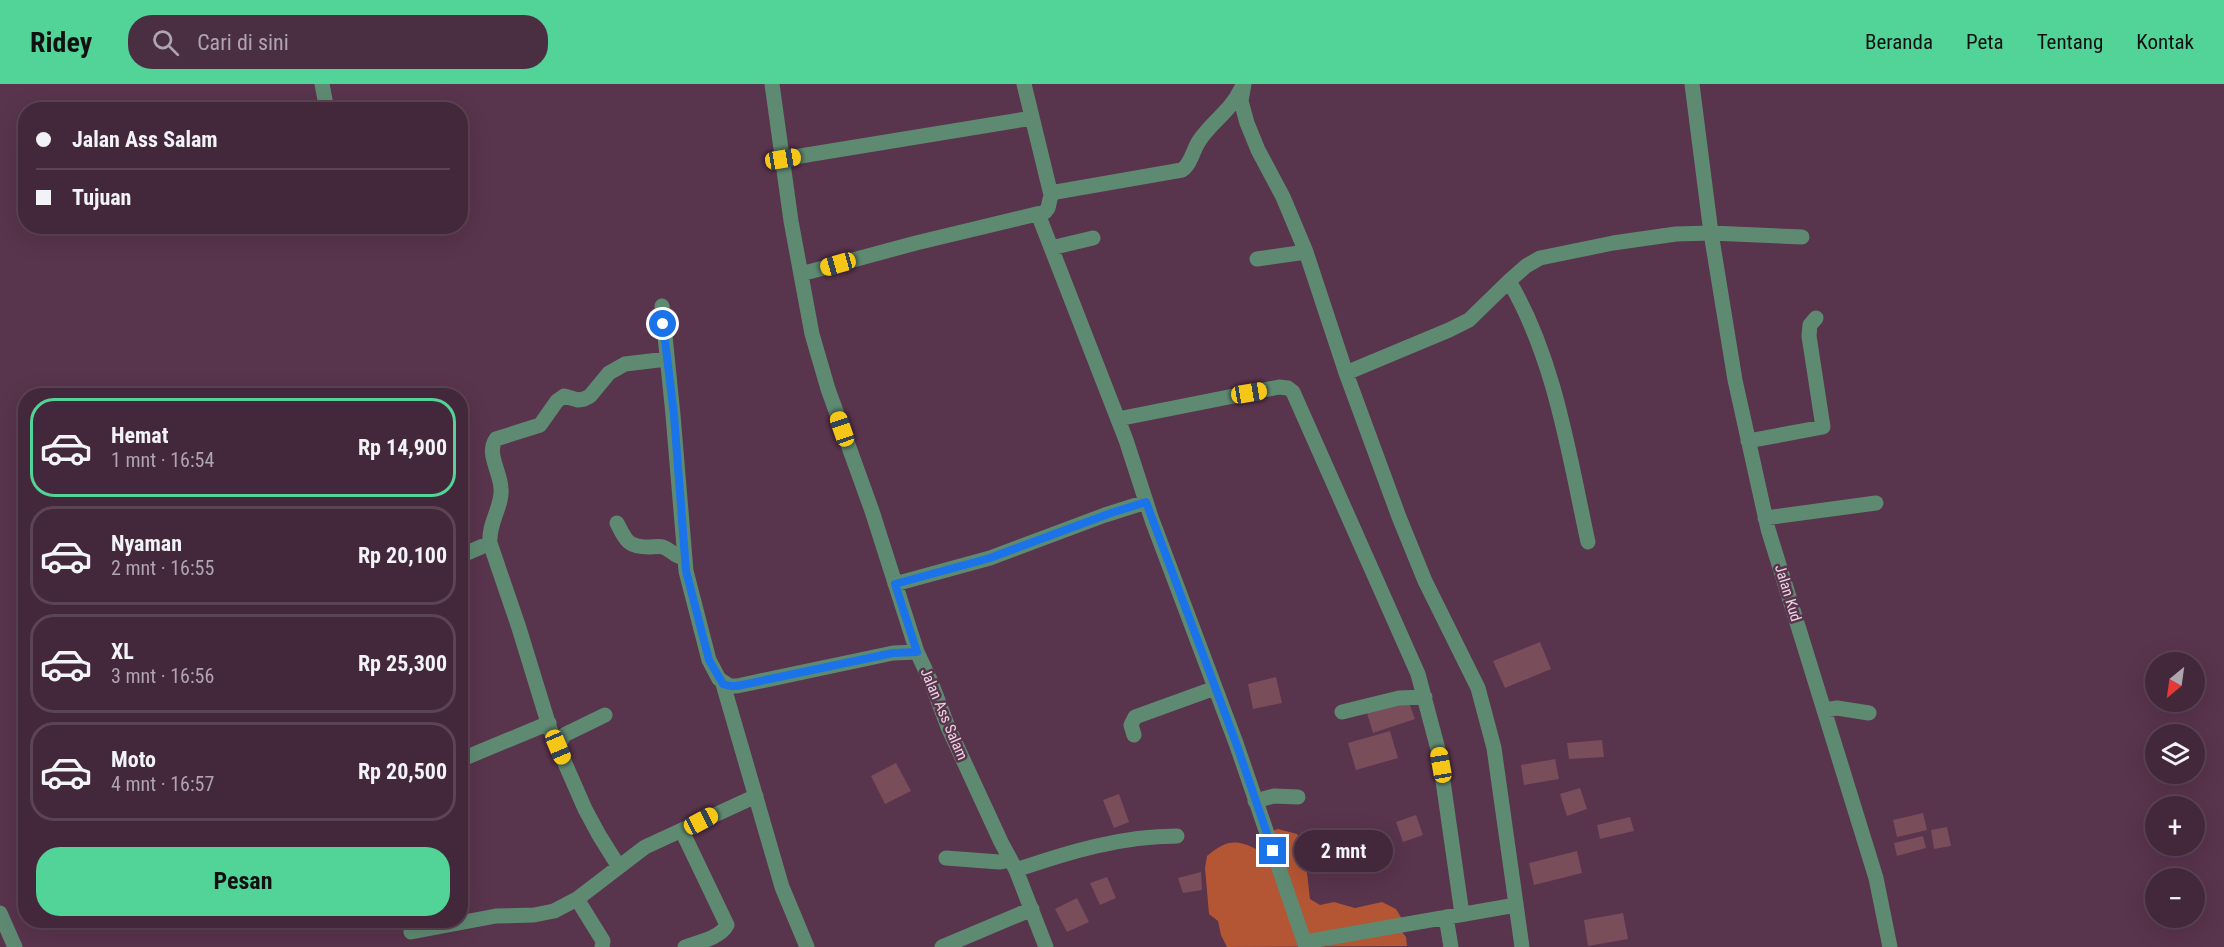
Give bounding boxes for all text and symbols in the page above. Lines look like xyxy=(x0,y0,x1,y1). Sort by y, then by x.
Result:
search box xyxy=(128,15,548,69)
text: Ridey xyxy=(30,26,92,59)
icon: search xyxy=(149,26,182,59)
text: Cari di sini xyxy=(197,30,289,55)
text: Beranda xyxy=(1865,30,1933,54)
text: Peta xyxy=(1966,30,2004,54)
text: Tentang xyxy=(2037,30,2103,54)
text: Kontak xyxy=(2136,30,2194,54)
text: Jalan Ass Salam xyxy=(72,127,218,152)
car xyxy=(764,147,802,171)
text: Tujuan xyxy=(72,185,131,210)
car xyxy=(818,250,858,278)
route start xyxy=(649,310,676,337)
car xyxy=(1230,381,1268,405)
car xyxy=(828,409,856,449)
icon: car xyxy=(39,421,93,475)
text: Hemat xyxy=(111,423,168,448)
text: Rp 14,900 xyxy=(358,435,447,460)
text: 1 mnt · 16:54 xyxy=(111,448,214,472)
icon: car xyxy=(39,529,93,583)
text: Nyaman xyxy=(111,531,182,556)
text: Rp 20,100 xyxy=(358,543,447,568)
text: 2 mnt · 16:55 xyxy=(111,556,214,580)
street label: Jalan Kud xyxy=(1771,562,1805,624)
icon: car xyxy=(39,637,93,691)
text: XL xyxy=(111,639,134,664)
text: Rp 25,300 xyxy=(358,651,447,676)
north arrow xyxy=(2145,652,2205,712)
map controls xyxy=(2145,652,2205,928)
text: 3 mnt · 16:56 xyxy=(111,664,214,688)
street label: Jalan Ass Salam xyxy=(916,665,972,763)
button: layers xyxy=(2145,724,2205,784)
car xyxy=(543,727,573,767)
icon: car xyxy=(39,745,93,799)
car xyxy=(1429,746,1453,784)
text: Moto xyxy=(111,747,156,772)
text: Rp 20,500 xyxy=(358,759,447,784)
text: 4 mnt · 16:57 xyxy=(111,772,214,796)
button: + xyxy=(2145,796,2205,856)
car xyxy=(681,805,721,837)
callout: 2 mnt xyxy=(1294,830,1393,872)
route end xyxy=(1259,837,1286,864)
text: 2 mnt xyxy=(1321,839,1366,863)
button: Pesan xyxy=(36,847,450,916)
button: − xyxy=(2145,868,2205,928)

